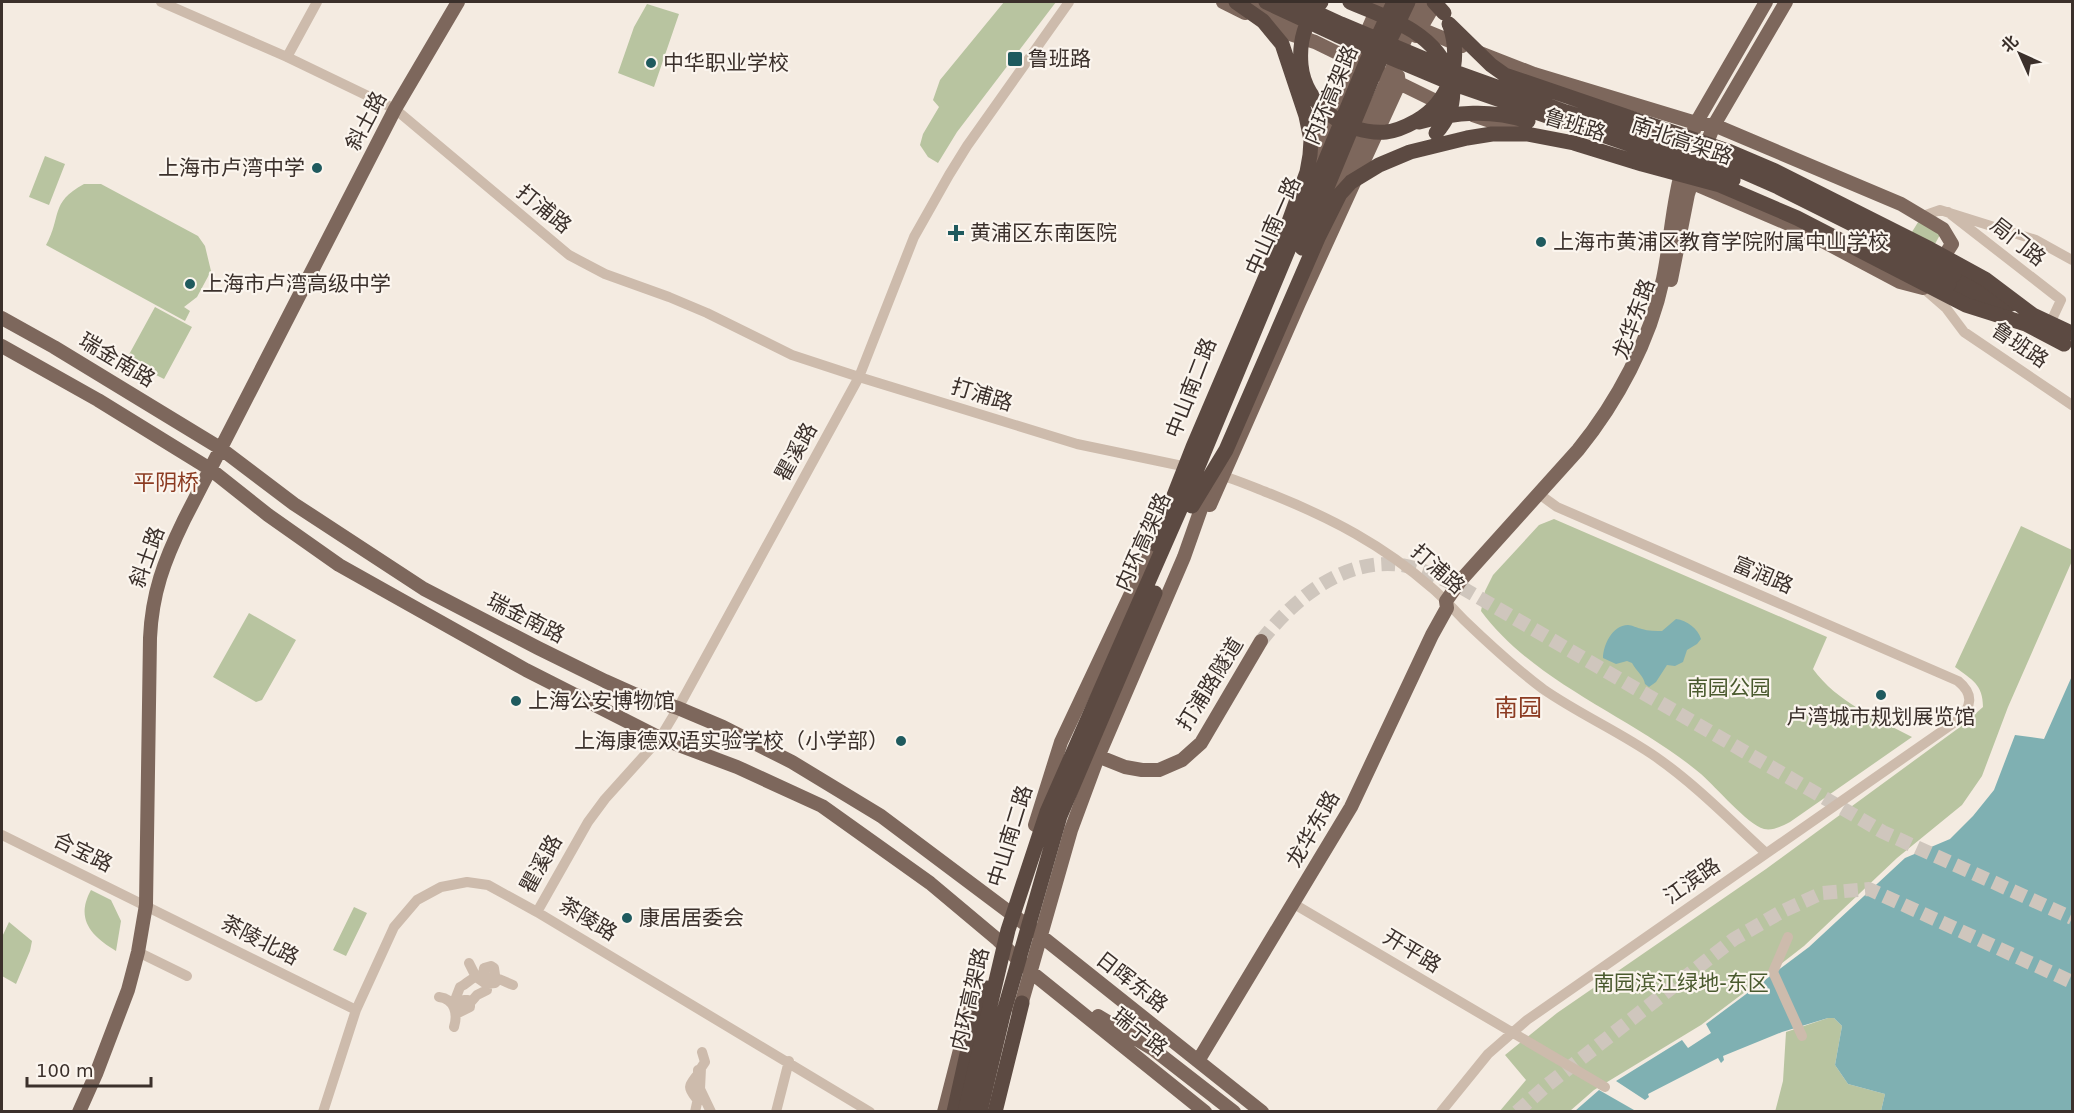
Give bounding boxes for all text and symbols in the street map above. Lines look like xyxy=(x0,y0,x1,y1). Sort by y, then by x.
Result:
north arrow xyxy=(1990,24,2050,84)
text: 北 xyxy=(1997,31,2022,56)
street label: 内环高架路 xyxy=(1299,42,1363,148)
place label: 鲁班路 xyxy=(1028,47,1091,71)
marker: 鲁班路 xyxy=(1006,50,1024,68)
place label: 中华职业学校 xyxy=(663,51,789,75)
marker: 中华职业学校 xyxy=(644,56,658,70)
street label: 斜土路 xyxy=(341,88,391,154)
street label: 鲁班路 xyxy=(1541,104,1609,146)
street label: 南北高架路 xyxy=(1628,113,1736,169)
place label: 上海市卢湾中学 xyxy=(158,156,305,180)
marker: 上海市卢湾中学 xyxy=(310,161,324,175)
street label: 中山南一路 xyxy=(1241,173,1305,279)
street label: 打浦路 xyxy=(512,180,576,238)
street label: 局门路 xyxy=(1986,213,2050,271)
place label: 黄浦区东南医院 xyxy=(970,221,1117,245)
marker: 黄浦区东南医院 xyxy=(947,224,965,242)
place label: 上海市黄浦区教育学院附属中山学校 xyxy=(1553,230,1889,254)
marker: 上海市黄浦区教育学院附属中山学校 xyxy=(1534,235,1548,249)
place label: 上海市卢湾高级中学 xyxy=(202,272,391,296)
street label: 龙华东路 xyxy=(1608,275,1660,363)
marker: 上海市卢湾高级中学 xyxy=(183,277,197,291)
street label: 鲁班路 xyxy=(1987,317,2053,373)
street label: 瑞金南路 xyxy=(75,328,159,392)
street label: 中山南二路 xyxy=(1161,335,1221,441)
street label: 打浦路 xyxy=(948,374,1016,416)
street label: 瞿溪路 xyxy=(770,419,822,485)
district label: 平阴桥 xyxy=(133,470,199,495)
street label: 内环高架路 xyxy=(1111,489,1175,595)
street label: 斜土路 xyxy=(125,523,169,591)
street label: 打浦路 xyxy=(1406,539,1470,599)
street label: 富润路 xyxy=(1729,552,1797,598)
street label: 瑞金南路 xyxy=(483,588,569,648)
street label: 打浦路隧道 xyxy=(1172,633,1248,735)
park label: 南园公园 xyxy=(1687,676,1771,700)
marker: 卢湾城市规划展览馆 xyxy=(1874,688,1888,702)
place label: 上海公安博物馆 xyxy=(528,689,675,713)
marker: 上海公安博物馆 xyxy=(509,694,523,708)
district label: 南园 xyxy=(1494,694,1542,722)
place label: 卢湾城市规划展览馆 xyxy=(1787,705,1976,729)
place label: 上海康德双语实验学校（小学部） xyxy=(574,729,889,753)
marker: 上海康德双语实验学校（小学部） xyxy=(894,734,908,748)
street label: 中山南二路 xyxy=(983,782,1037,890)
street label: 龙华东路 xyxy=(1282,787,1344,871)
street label: 合宝路 xyxy=(49,827,117,877)
street label: 瞿溪路 xyxy=(515,831,567,897)
street label: 江滨路 xyxy=(1659,853,1725,909)
street label: 茶陵路 xyxy=(555,892,621,946)
place label: 康居居委会 xyxy=(639,906,744,930)
street label: 茶陵北路 xyxy=(217,910,303,970)
marker: 康居居委会 xyxy=(620,911,634,925)
street label: 开平路 xyxy=(1379,924,1445,978)
street label: 内环高架路 xyxy=(946,945,994,1053)
street label: 日晖东路 xyxy=(1092,947,1172,1017)
park label: 南园滨江绿地-东区 xyxy=(1593,971,1769,995)
street label: 瑞宁路 xyxy=(1108,1003,1172,1061)
scale bar xyxy=(27,1050,152,1088)
text: 100 m xyxy=(36,1060,94,1081)

